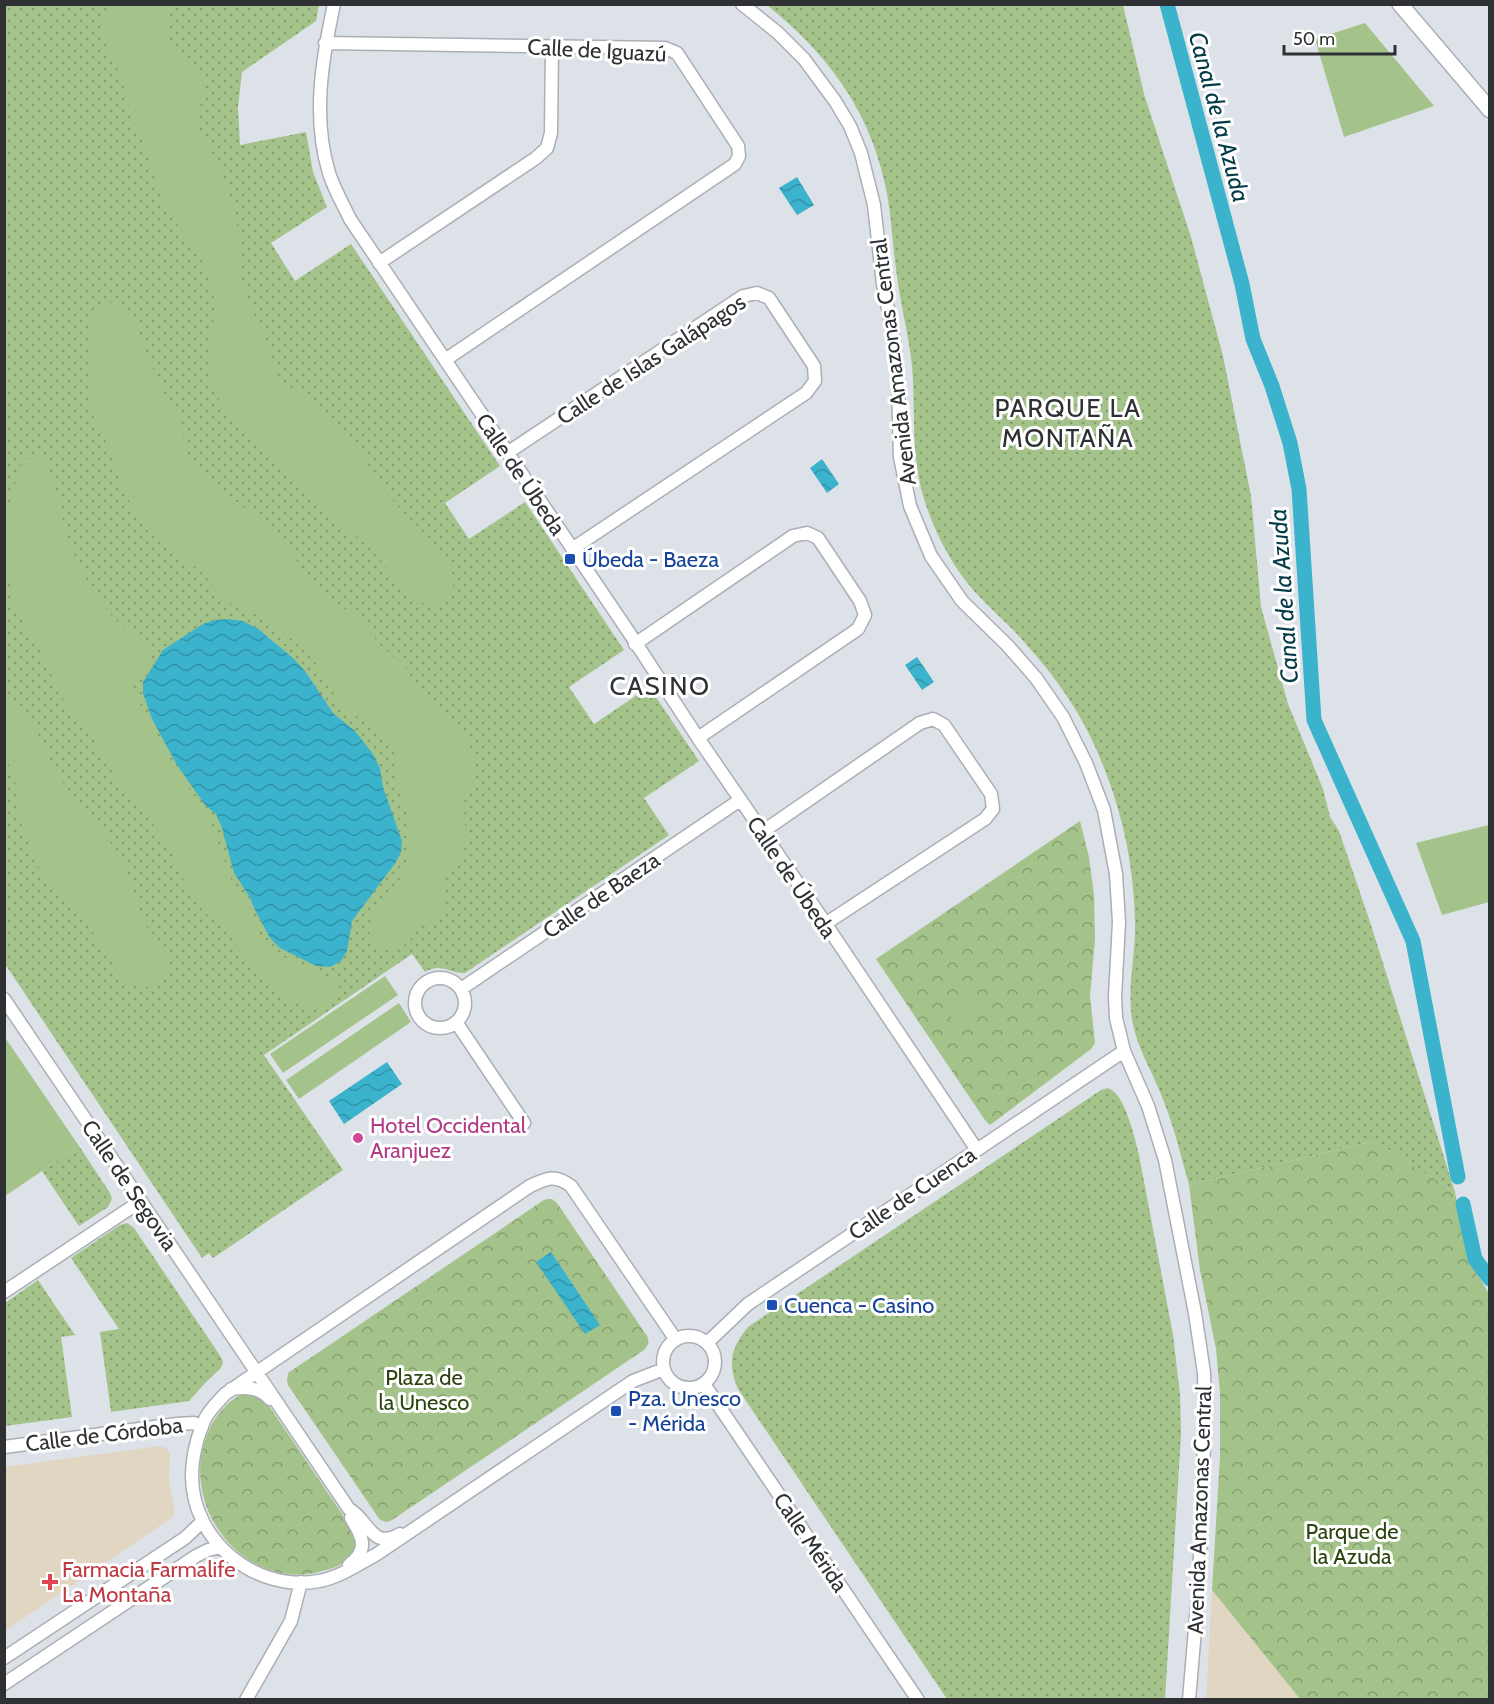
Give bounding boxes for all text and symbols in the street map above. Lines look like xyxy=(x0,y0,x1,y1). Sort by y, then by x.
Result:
scale bar xyxy=(1284,18,1395,56)
water label: Canal de la Azuda xyxy=(1183,28,1256,205)
text: 50 m xyxy=(1293,28,1335,50)
street label: Calle de Iguazú xyxy=(527,33,667,68)
street label: Avenida Amazonas Central xyxy=(865,236,922,487)
street label: Calle de Islas Galápagos xyxy=(552,288,751,430)
district label: PARQUE LA MONTAÑA xyxy=(994,392,1142,454)
street label: Calle de Úbeda xyxy=(470,408,571,541)
water label: Canal de la Azuda xyxy=(1263,508,1304,684)
place label: Úbeda - Baeza xyxy=(582,546,719,573)
marker: Úbeda - Baeza xyxy=(563,552,577,566)
district label: CASINO xyxy=(609,670,711,702)
street label: Calle de Úbeda xyxy=(741,811,842,944)
street label: Calle de Baeza xyxy=(538,846,665,944)
place label: Hotel Occidental Aranjuez xyxy=(370,1112,527,1164)
street label: Calle de Segovia xyxy=(76,1115,184,1256)
marker: Hotel Occidental Aranjuez xyxy=(351,1131,365,1145)
street label: Calle de Cuenca xyxy=(843,1141,981,1246)
place label: Cuenca - Casino xyxy=(784,1292,934,1319)
marker: Cuenca - Casino xyxy=(765,1298,779,1312)
park label: Plaza de la Unesco xyxy=(379,1364,469,1416)
place label: Pza. Unesco - Mérida xyxy=(628,1385,741,1437)
street label: Avenida Amazonas Central xyxy=(1182,1385,1217,1635)
marker: Pza. Unesco - Mérida xyxy=(609,1404,623,1418)
street label: Calle de Córdoba xyxy=(24,1411,185,1458)
street label: Calle Mérida xyxy=(768,1488,854,1597)
park label: Parque de la Azuda xyxy=(1306,1518,1398,1570)
place label: Farmacia Farmalife La Montaña xyxy=(62,1556,236,1608)
marker: Farmacia Farmalife La Montaña xyxy=(43,1575,57,1589)

